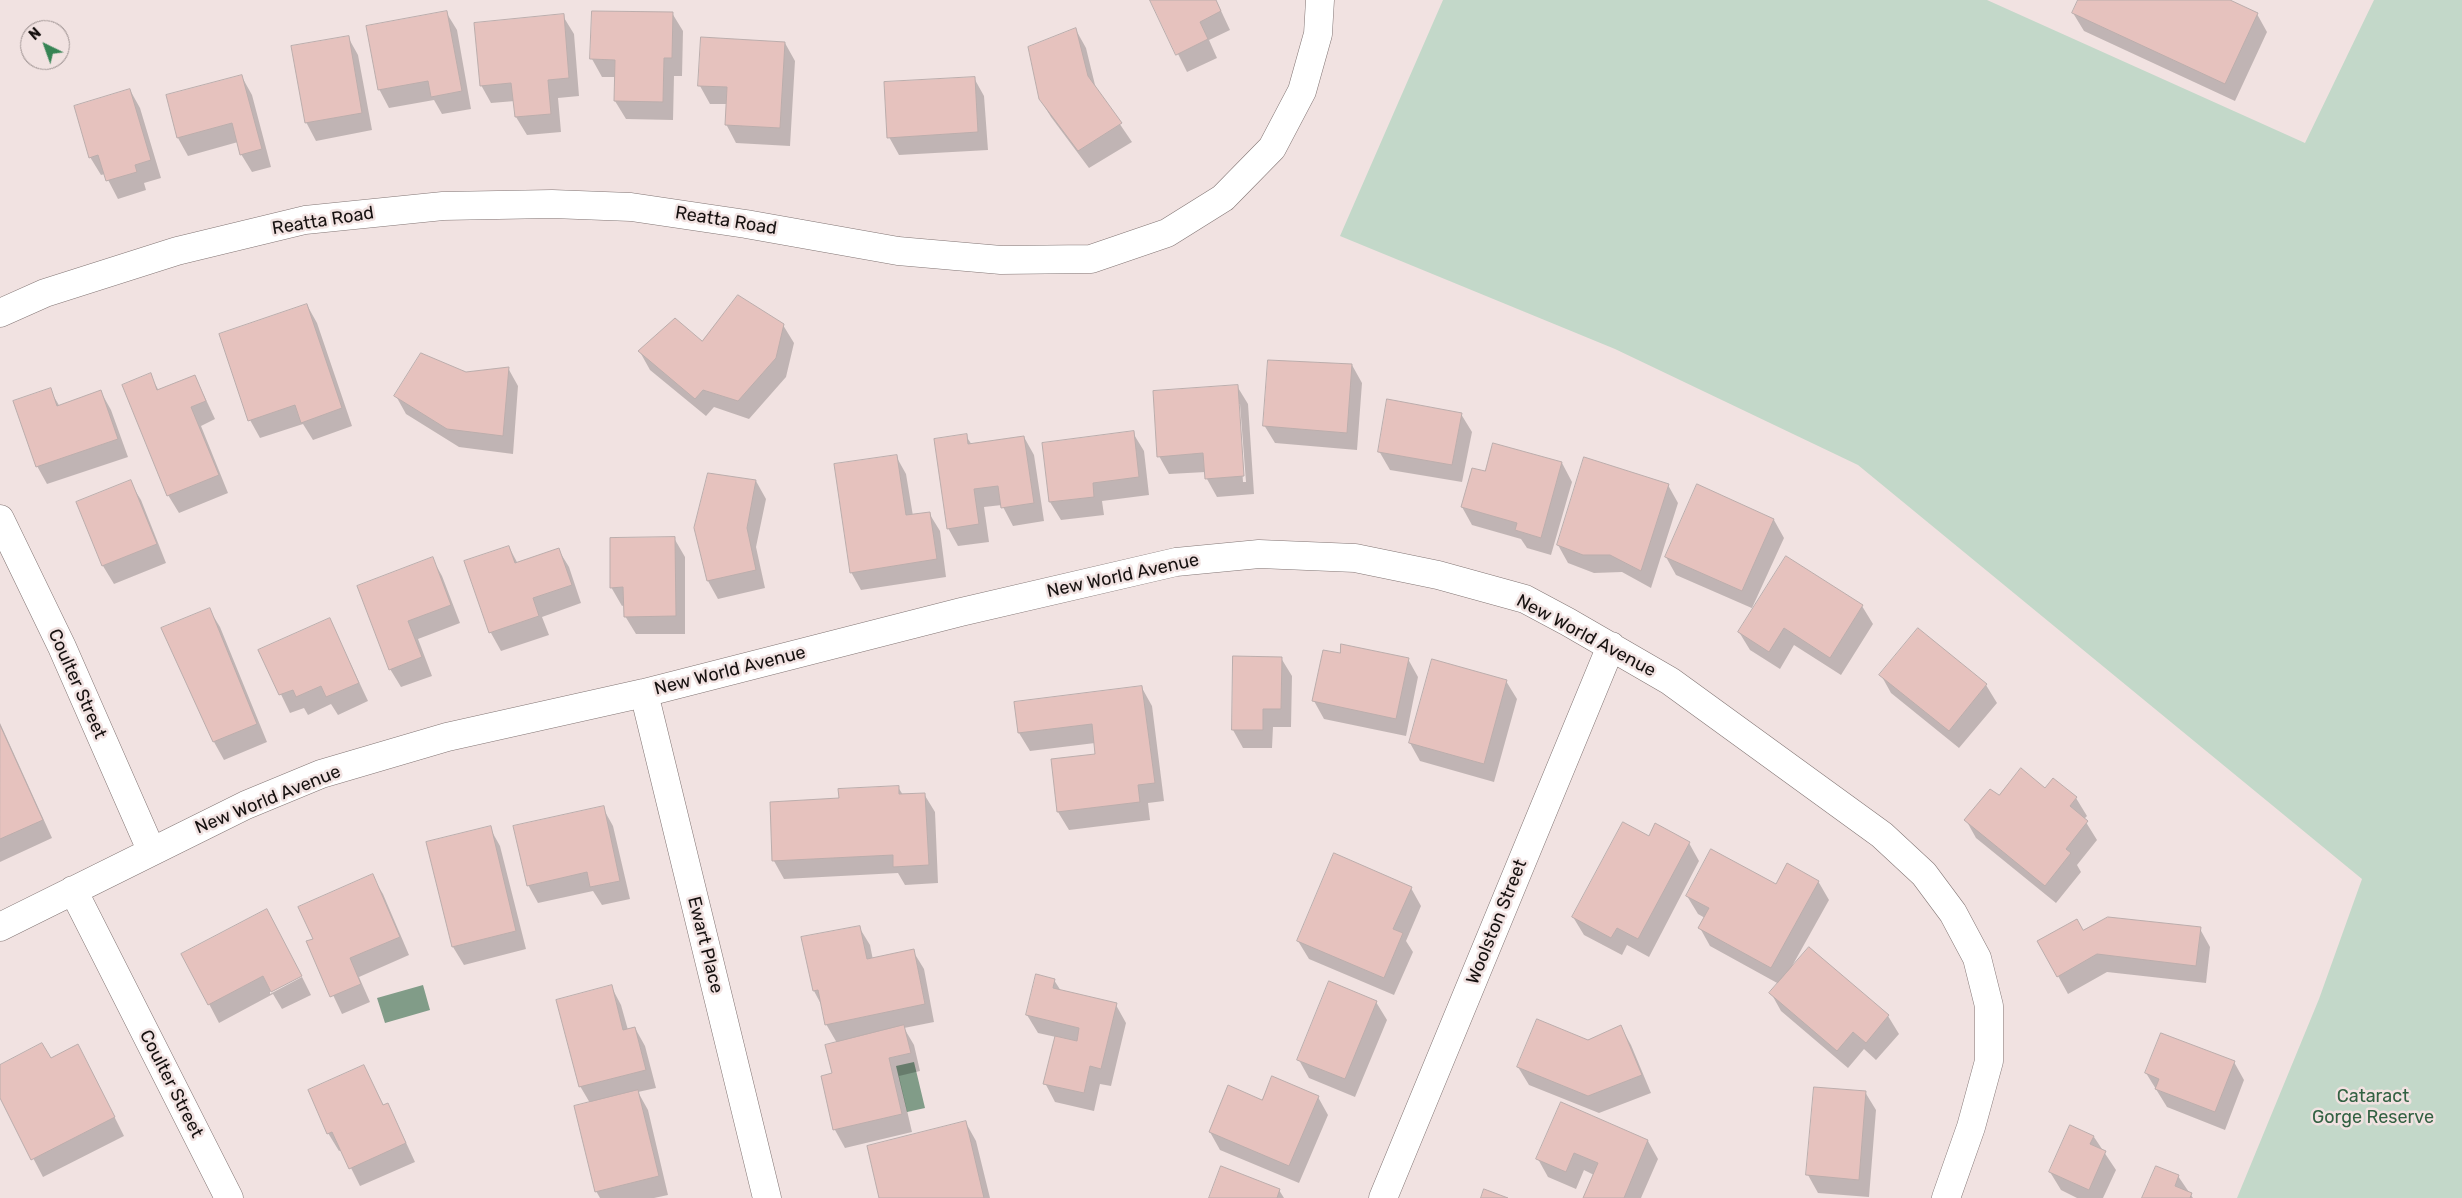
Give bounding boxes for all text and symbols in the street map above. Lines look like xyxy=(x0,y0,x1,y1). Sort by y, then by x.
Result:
north arrow xyxy=(20,20,70,70)
text: N xyxy=(26,25,45,44)
street label: Reatta Road xyxy=(271,202,375,240)
street label: Reatta Road xyxy=(674,202,778,240)
street label: New World Avenue xyxy=(1045,549,1201,603)
street label: New World Avenue xyxy=(1513,590,1659,682)
street label: Coulter Street xyxy=(43,626,111,742)
street label: New World Avenue xyxy=(652,642,808,700)
street label: New World Avenue xyxy=(192,761,344,839)
street label: Woolston Street xyxy=(1462,856,1532,988)
street label: Ewart Place xyxy=(683,894,727,996)
street label: Coulter Street xyxy=(135,1027,207,1141)
park label: Cataract Gorge Reserve xyxy=(2312,1086,2434,1128)

